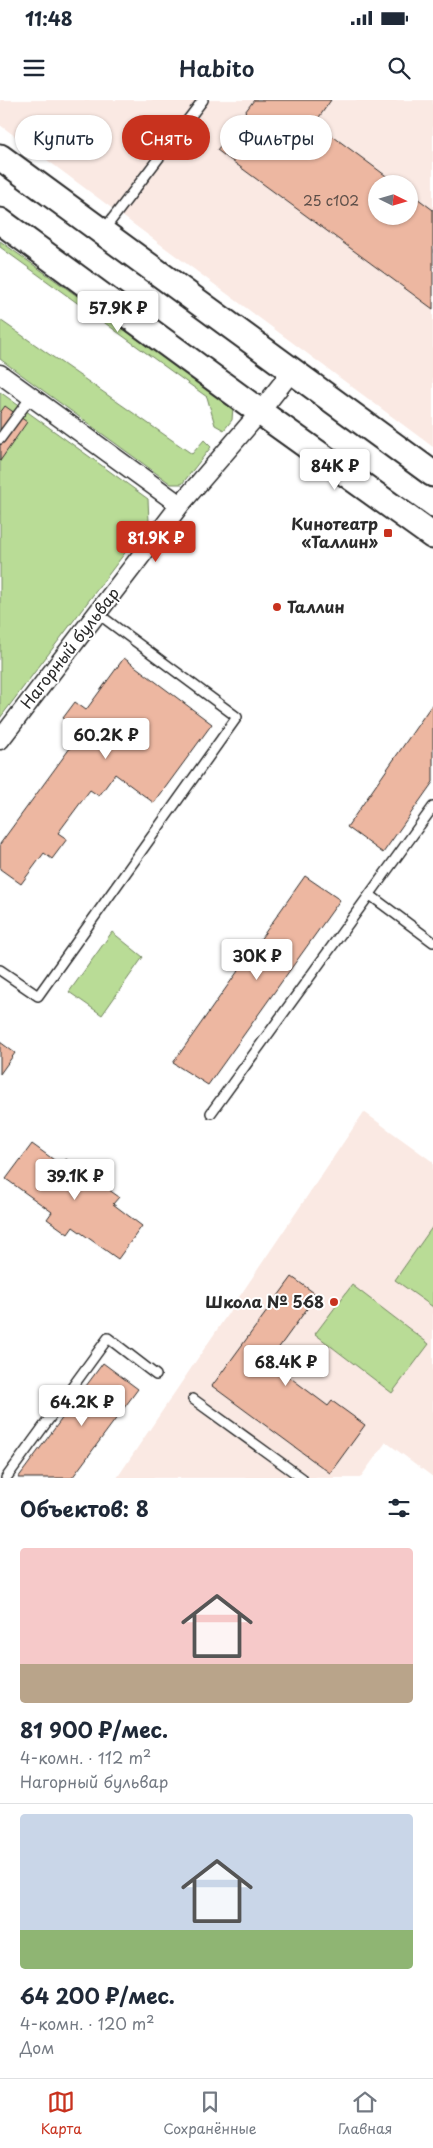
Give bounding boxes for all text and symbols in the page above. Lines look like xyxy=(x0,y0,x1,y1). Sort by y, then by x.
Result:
text: 11:48 xyxy=(25,4,73,32)
text: Habito xyxy=(179,51,254,84)
icon: menu xyxy=(20,54,48,82)
icon: search xyxy=(385,54,413,82)
chip: Купить xyxy=(15,115,112,160)
chip: Снять xyxy=(122,115,210,160)
chip: Фильтры xyxy=(220,115,332,160)
north arrow xyxy=(368,175,418,225)
map controls xyxy=(368,175,418,225)
house number: 25 с102 xyxy=(303,190,359,211)
pin: 57.9K ₽ xyxy=(72,290,164,333)
text: 57.9K ₽ xyxy=(88,295,148,319)
pin: 84K ₽ xyxy=(300,448,370,491)
text: 84K ₽ xyxy=(311,453,359,477)
place label: Кинотеатр «Таллин» xyxy=(291,511,378,553)
pin: 81.9K ₽ xyxy=(110,520,202,563)
text: 81.9K ₽ xyxy=(127,525,185,549)
marker: Кинотеатр «Таллин» xyxy=(382,527,394,539)
street label: Нагорный бульвар xyxy=(14,581,124,713)
place label: Таллин xyxy=(287,594,344,618)
marker: Таллин xyxy=(271,601,283,613)
pin: 60.2K ₽ xyxy=(60,718,152,760)
text: 60.2K ₽ xyxy=(73,722,139,746)
pin: 30K ₽ xyxy=(222,938,292,981)
text: 30K ₽ xyxy=(232,943,282,967)
pin: 39.1K ₽ xyxy=(29,1158,121,1201)
text: 39.1K ₽ xyxy=(46,1163,104,1187)
place label: Школа № 568 xyxy=(205,1289,324,1313)
marker: Школа № 568 xyxy=(328,1296,340,1308)
pin: 68.4K ₽ xyxy=(240,1344,332,1387)
text: 68.4K ₽ xyxy=(255,1349,317,1373)
pin: 64.2K ₽ xyxy=(36,1384,128,1427)
text: 64.2K ₽ xyxy=(50,1389,114,1413)
text: Объектов: 8 xyxy=(20,1492,149,1524)
icon: filters xyxy=(385,1494,413,1522)
icon: home xyxy=(172,1581,262,1671)
text: 81 900 ₽/мес. xyxy=(20,1713,168,1745)
text: 4-комн. · 112 m² xyxy=(20,1745,151,1769)
text: Нагорный бульвар xyxy=(20,1769,168,1793)
icon: home xyxy=(172,1846,262,1936)
text: 64 200 ₽/мес. xyxy=(20,1979,175,2011)
text: 4-комн. · 120 m² xyxy=(20,2011,155,2035)
text: Дом xyxy=(20,2035,54,2059)
tab: Карта xyxy=(41,2088,82,2139)
tab: Сохранённые xyxy=(163,2088,257,2139)
tab: Главная xyxy=(338,2088,392,2139)

